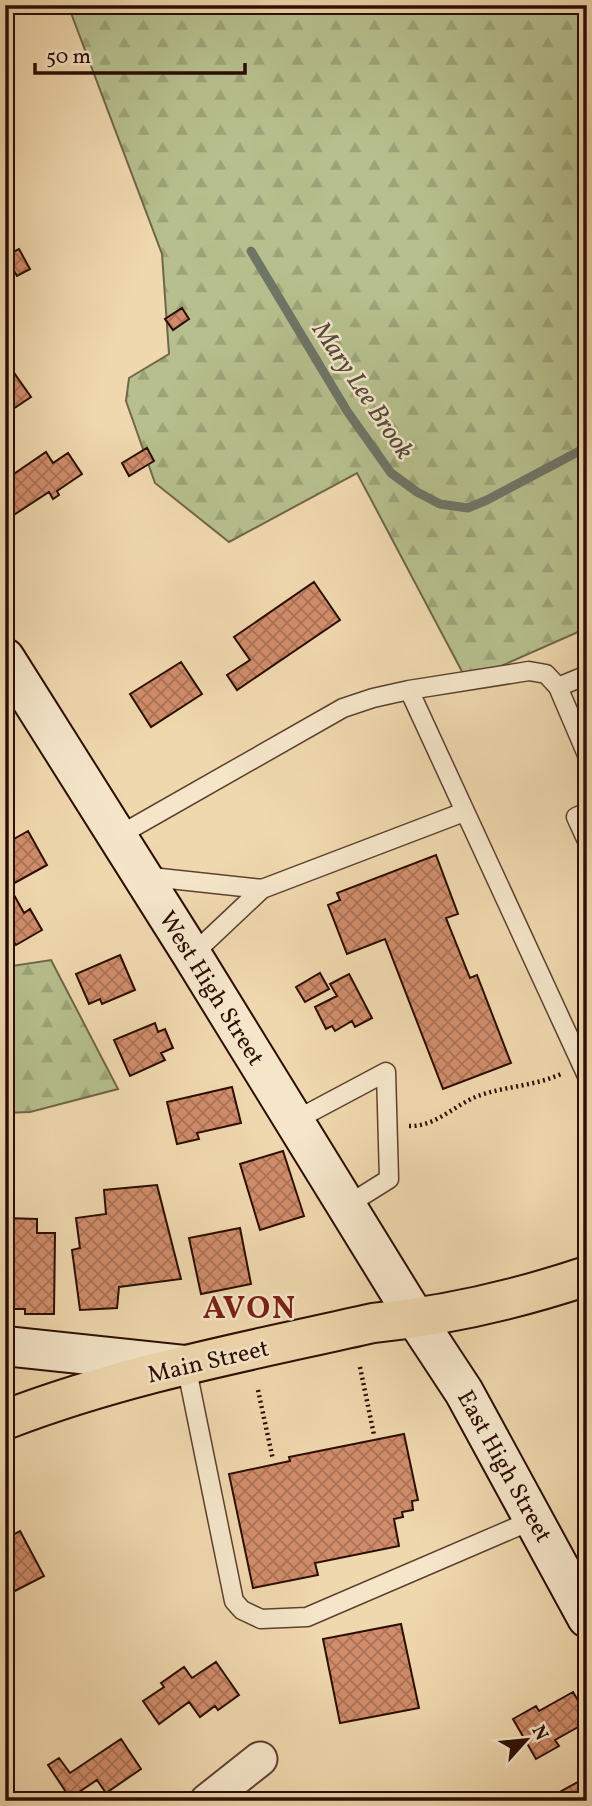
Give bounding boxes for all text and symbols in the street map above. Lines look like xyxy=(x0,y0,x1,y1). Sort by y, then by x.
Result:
scale bar xyxy=(35,32,245,76)
text: 50 m xyxy=(46,43,91,72)
water label: Mary Lee Brook xyxy=(302,314,422,467)
street label: West High Street xyxy=(149,905,272,1073)
district label: AVON xyxy=(203,1288,297,1332)
street label: Main Street xyxy=(144,1332,272,1393)
street label: East High Street xyxy=(447,1385,559,1549)
north arrow xyxy=(490,1704,560,1774)
text: N xyxy=(525,1721,554,1745)

